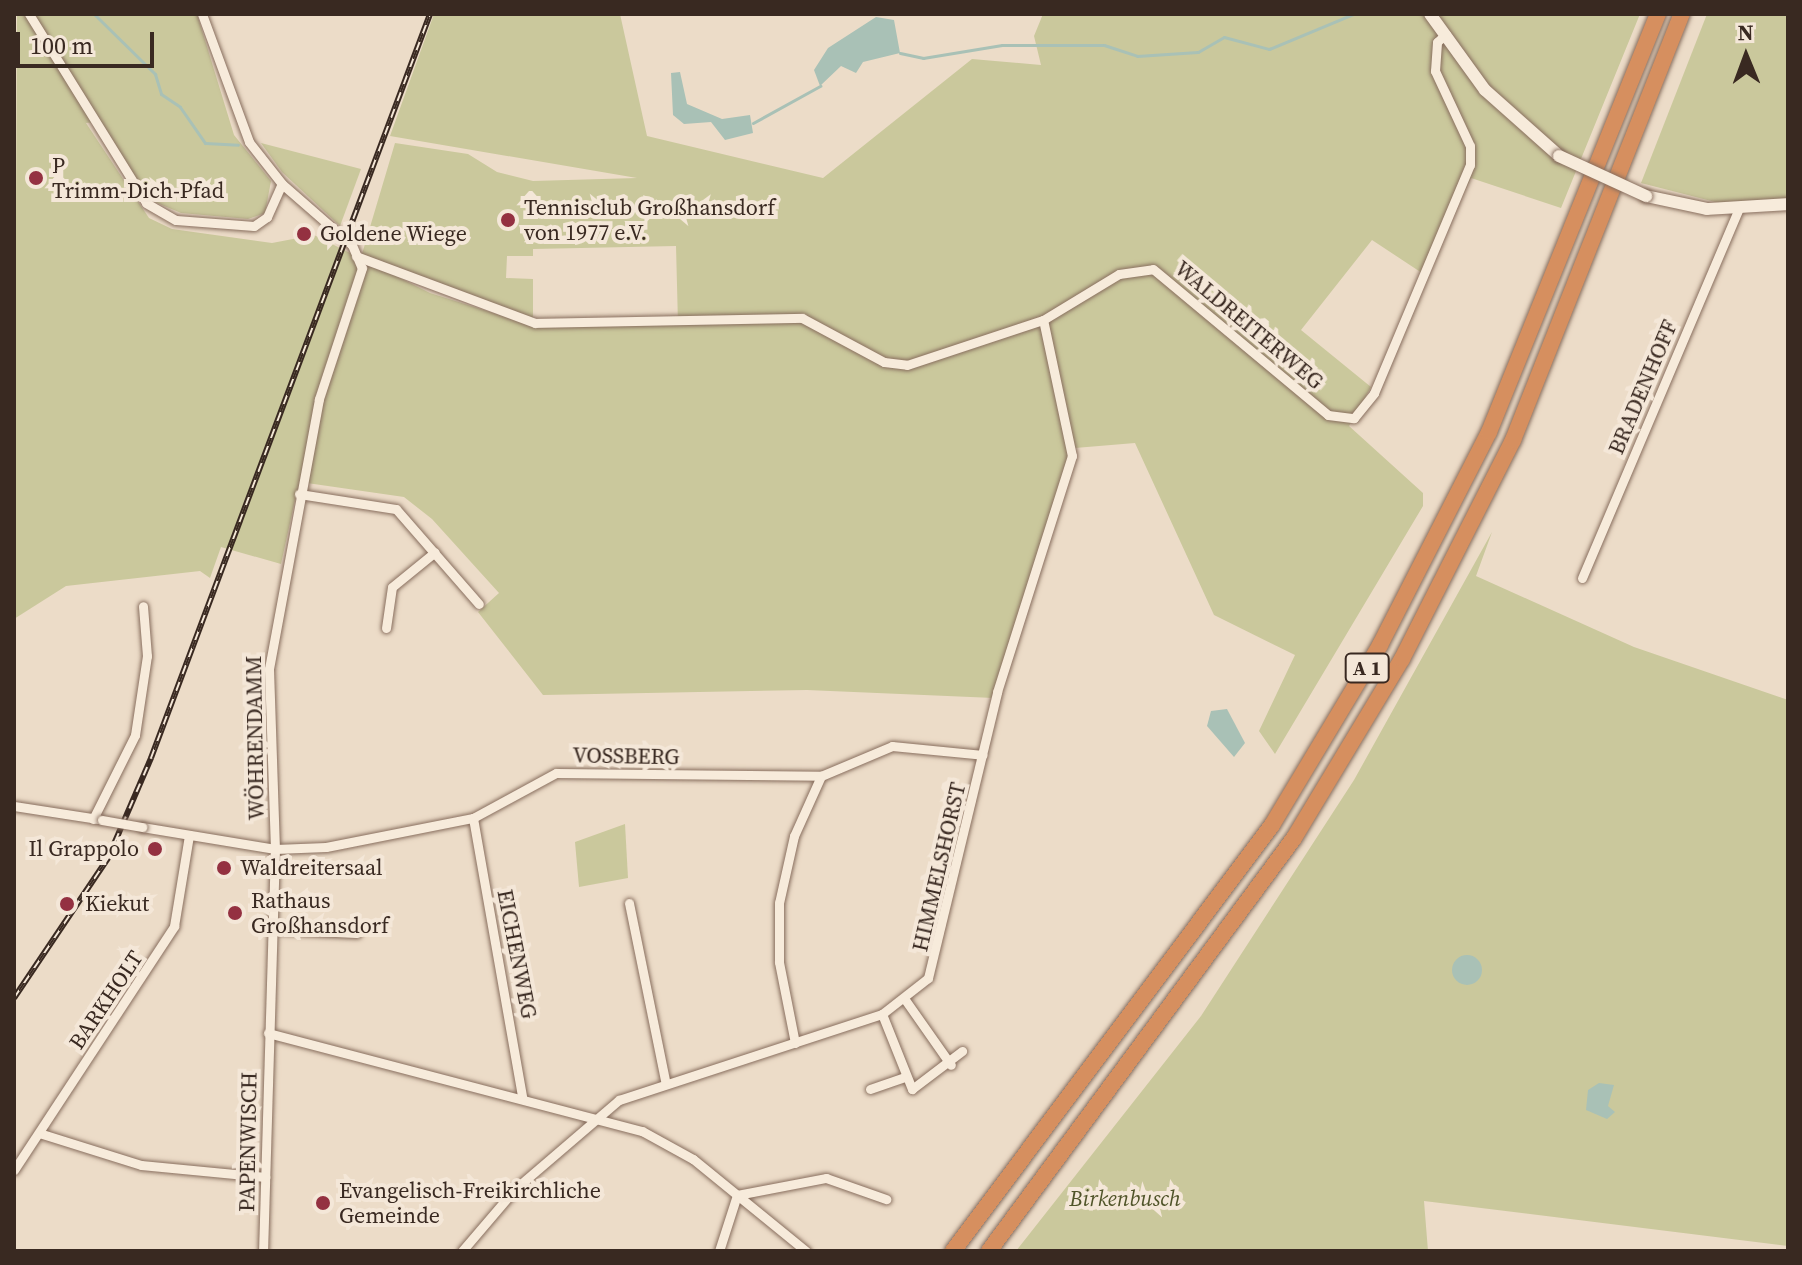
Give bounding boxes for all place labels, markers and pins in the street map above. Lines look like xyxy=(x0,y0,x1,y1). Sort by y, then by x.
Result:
place label: P Trimm-Dich-Pfad xyxy=(52,152,224,204)
marker: P Trimm-Dich-Pfad xyxy=(27,169,45,187)
place label: Tennisclub Großhansdorf von 1977 e.V. xyxy=(524,194,775,246)
marker: Tennisclub Großhansdorf von 1977 e.V. xyxy=(499,211,517,229)
place label: Goldene Wiege xyxy=(320,221,468,247)
marker: Goldene Wiege xyxy=(295,225,313,243)
place label: Il Grappolo xyxy=(28,836,139,862)
marker: Il Grappolo xyxy=(146,840,164,858)
place label: Waldreitersaal xyxy=(240,855,383,881)
marker: Waldreitersaal xyxy=(215,859,233,877)
place label: Rathaus Großhansdorf xyxy=(251,887,389,938)
place label: Kiekut xyxy=(85,891,149,917)
marker: Kiekut xyxy=(56,893,78,915)
marker: Rathaus Großhansdorf xyxy=(226,904,244,922)
place label: Evangelisch-Freikirchliche Gemeinde xyxy=(339,1177,601,1228)
marker: Evangelisch-Freikirchliche Gemeinde xyxy=(314,1194,332,1212)

